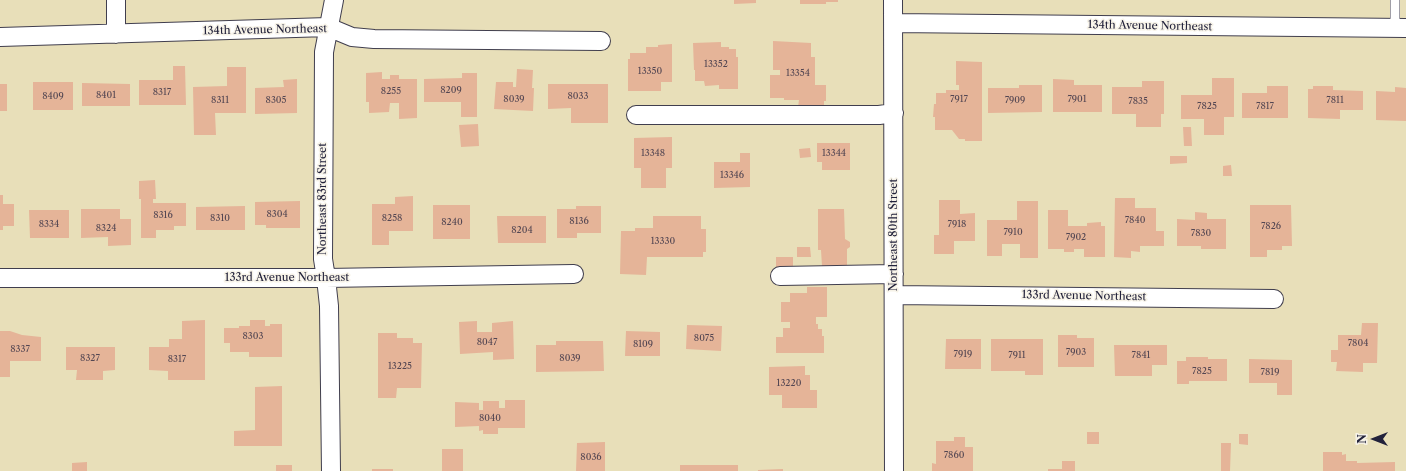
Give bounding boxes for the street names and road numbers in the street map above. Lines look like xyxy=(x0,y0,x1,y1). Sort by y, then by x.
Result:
street label: 134th Avenue Northeast xyxy=(1088,18,1212,34)
street label: 134th Avenue Northeast xyxy=(203,22,327,38)
street label: Northeast 83rd Street xyxy=(316,143,330,255)
street label: Northeast 80th Street xyxy=(887,179,901,291)
street label: 133rd Avenue Northeast xyxy=(225,271,349,285)
street label: 133rd Avenue Northeast xyxy=(1022,288,1146,304)

